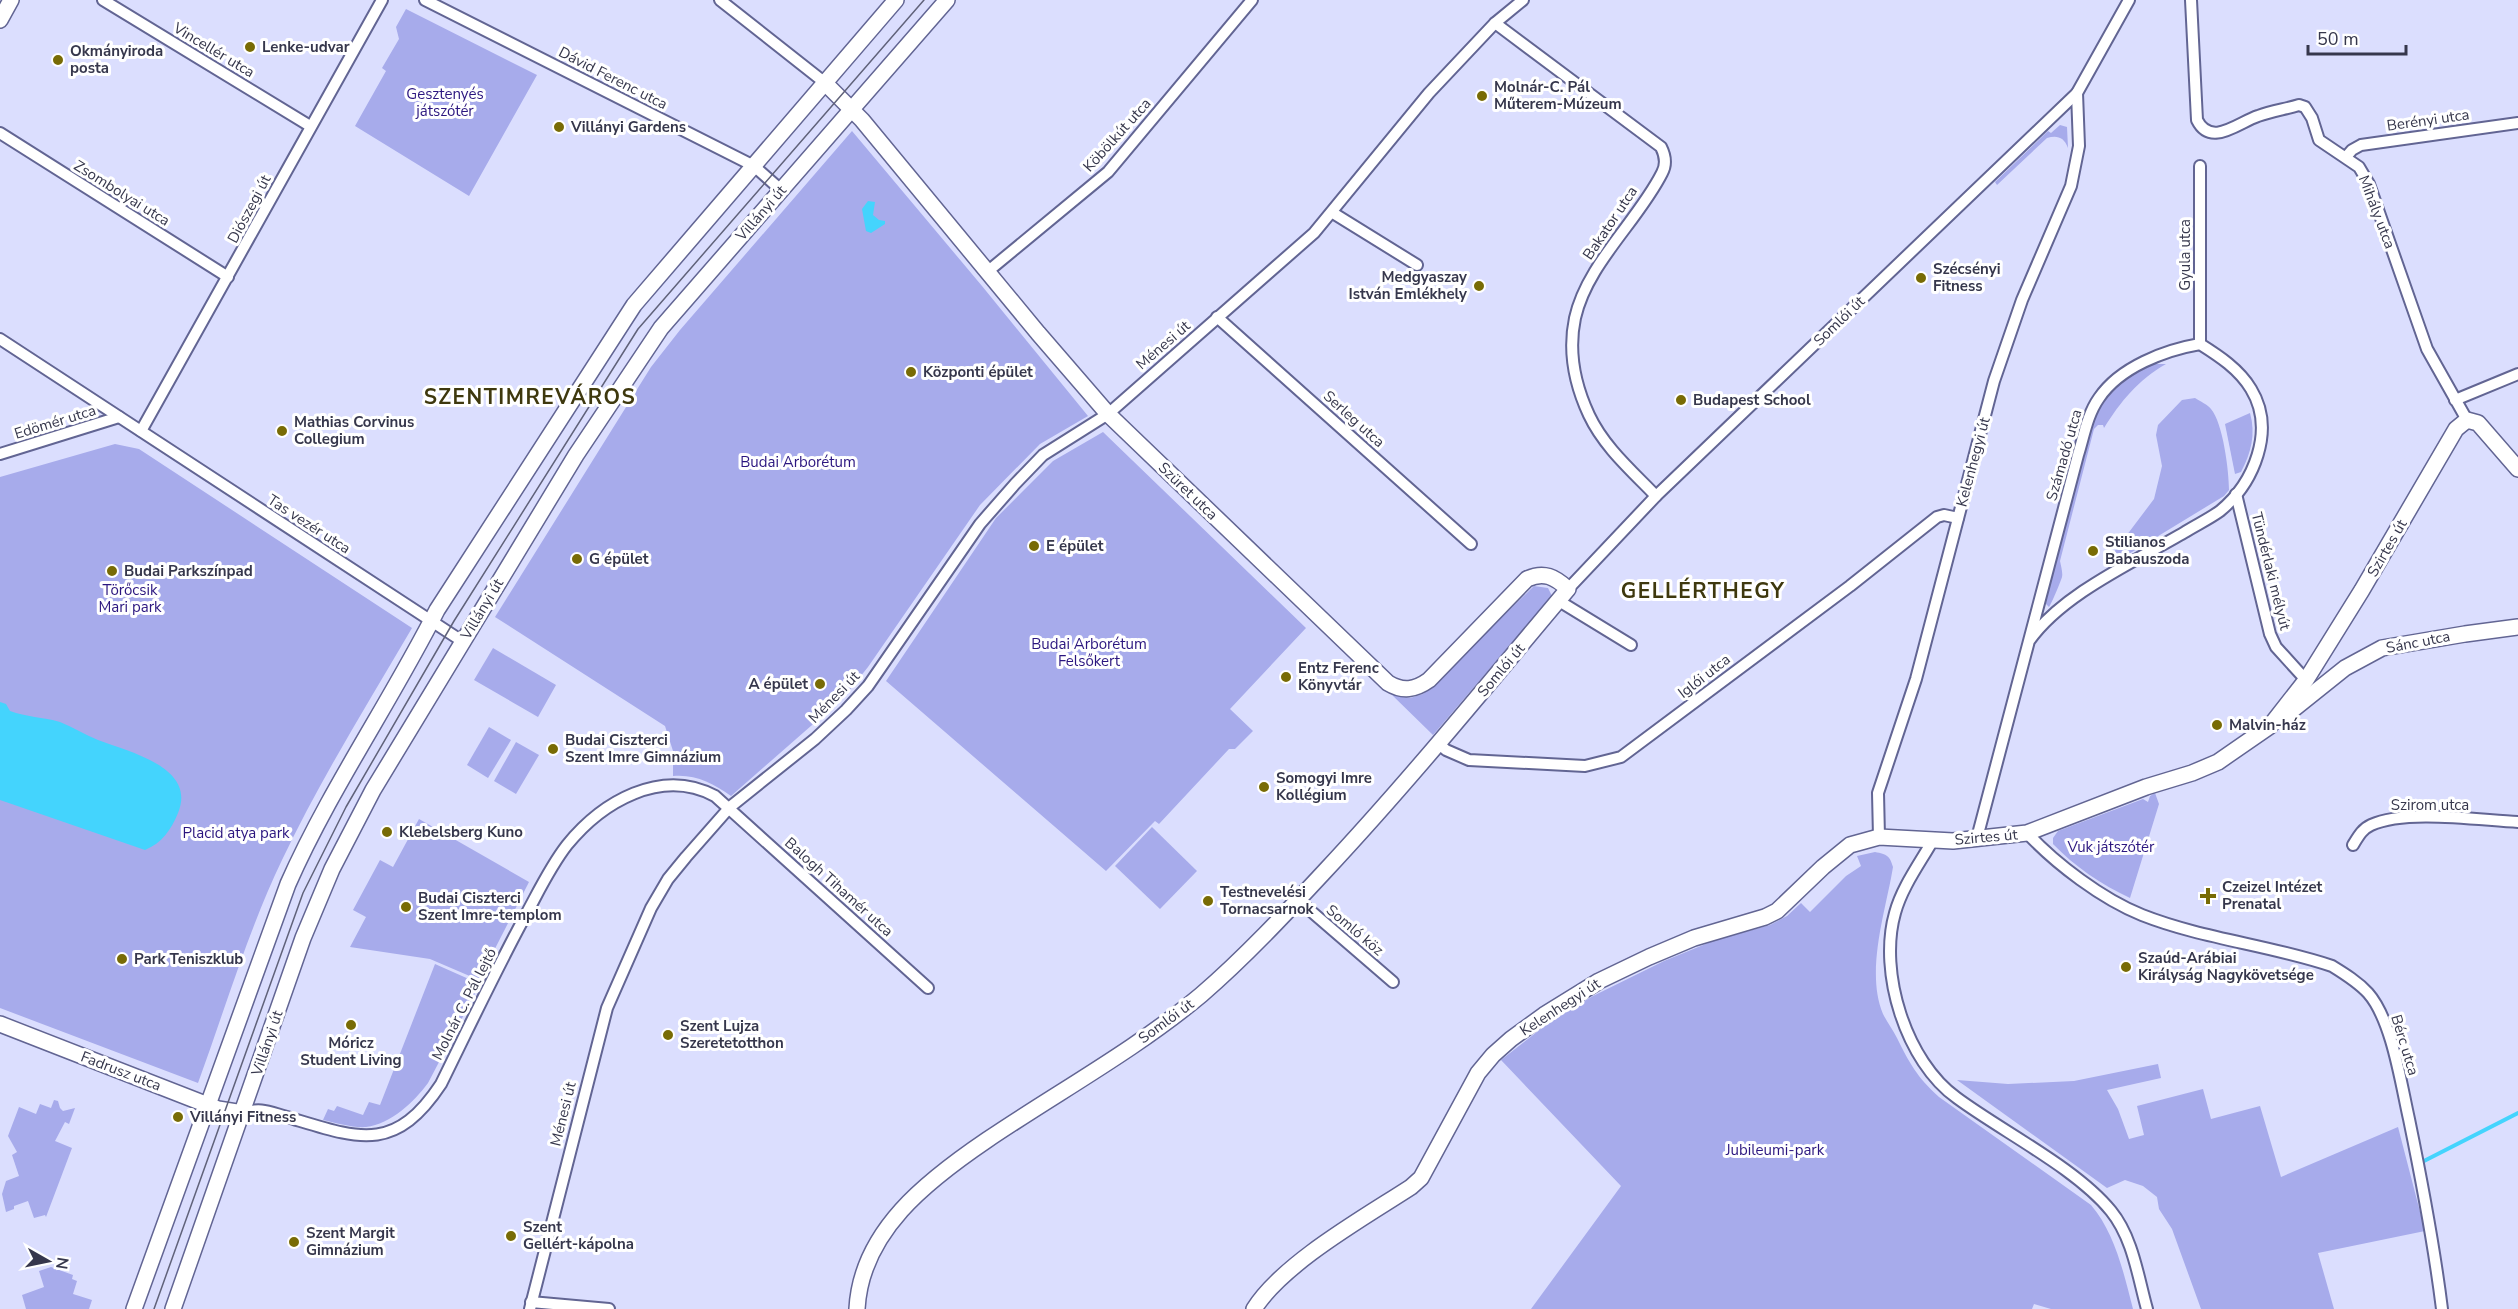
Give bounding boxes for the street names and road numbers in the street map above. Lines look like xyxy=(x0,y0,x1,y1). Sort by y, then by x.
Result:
street label: Vincellér utca xyxy=(169,17,258,82)
street label: Dávid Ferenc utca xyxy=(555,42,671,114)
street label: Köbölkút utca xyxy=(1079,94,1155,176)
street label: Berényi utca xyxy=(2385,104,2471,136)
street label: Zsombolyai utca xyxy=(70,155,174,231)
street label: Diószegi út xyxy=(223,171,276,247)
street label: Mihály utca xyxy=(2354,172,2400,252)
street label: Villányi út xyxy=(731,180,791,246)
street label: Bakator utca xyxy=(1578,182,1642,264)
street label: Gyula utca xyxy=(2175,219,2195,291)
street label: Somlói út xyxy=(1809,291,1870,350)
street label: Ménesi út xyxy=(1132,315,1195,374)
street label: Serleg utca xyxy=(1319,386,1389,452)
street label: Edömér utca xyxy=(12,400,98,444)
street label: Számadó utca xyxy=(2041,407,2087,503)
street label: Kelenhegyi út xyxy=(1951,414,1995,509)
street label: Szüret utca xyxy=(1154,458,1222,524)
street label: Tas vezér utca xyxy=(264,490,354,558)
street label: Tündérlaki mélyút xyxy=(2247,510,2295,633)
street label: Szirtes út xyxy=(2363,515,2412,580)
street label: Villányi út xyxy=(455,574,508,644)
street label: Sánc utca xyxy=(2384,626,2452,658)
street label: Somlói út xyxy=(1473,638,1530,701)
street label: Iglói utca xyxy=(1674,649,1734,703)
street label: Ménesi út xyxy=(804,666,864,728)
street label: Szirom utca xyxy=(2391,795,2469,815)
street label: Szirtes út xyxy=(1954,824,2019,850)
street label: Balogh Tihamér utca xyxy=(781,833,897,941)
street label: Somló köz xyxy=(1322,900,1388,960)
street label: Molnár C. Pál lejtő xyxy=(427,944,501,1064)
street label: Kelenhegyi út xyxy=(1516,973,1605,1040)
street label: Somlói út xyxy=(1134,994,1198,1048)
street label: Villányi út xyxy=(246,1007,288,1079)
street label: Bérc utca xyxy=(2386,1012,2424,1078)
street label: Fadrusz utca xyxy=(78,1046,164,1096)
street label: Ménesi út xyxy=(545,1079,581,1148)

